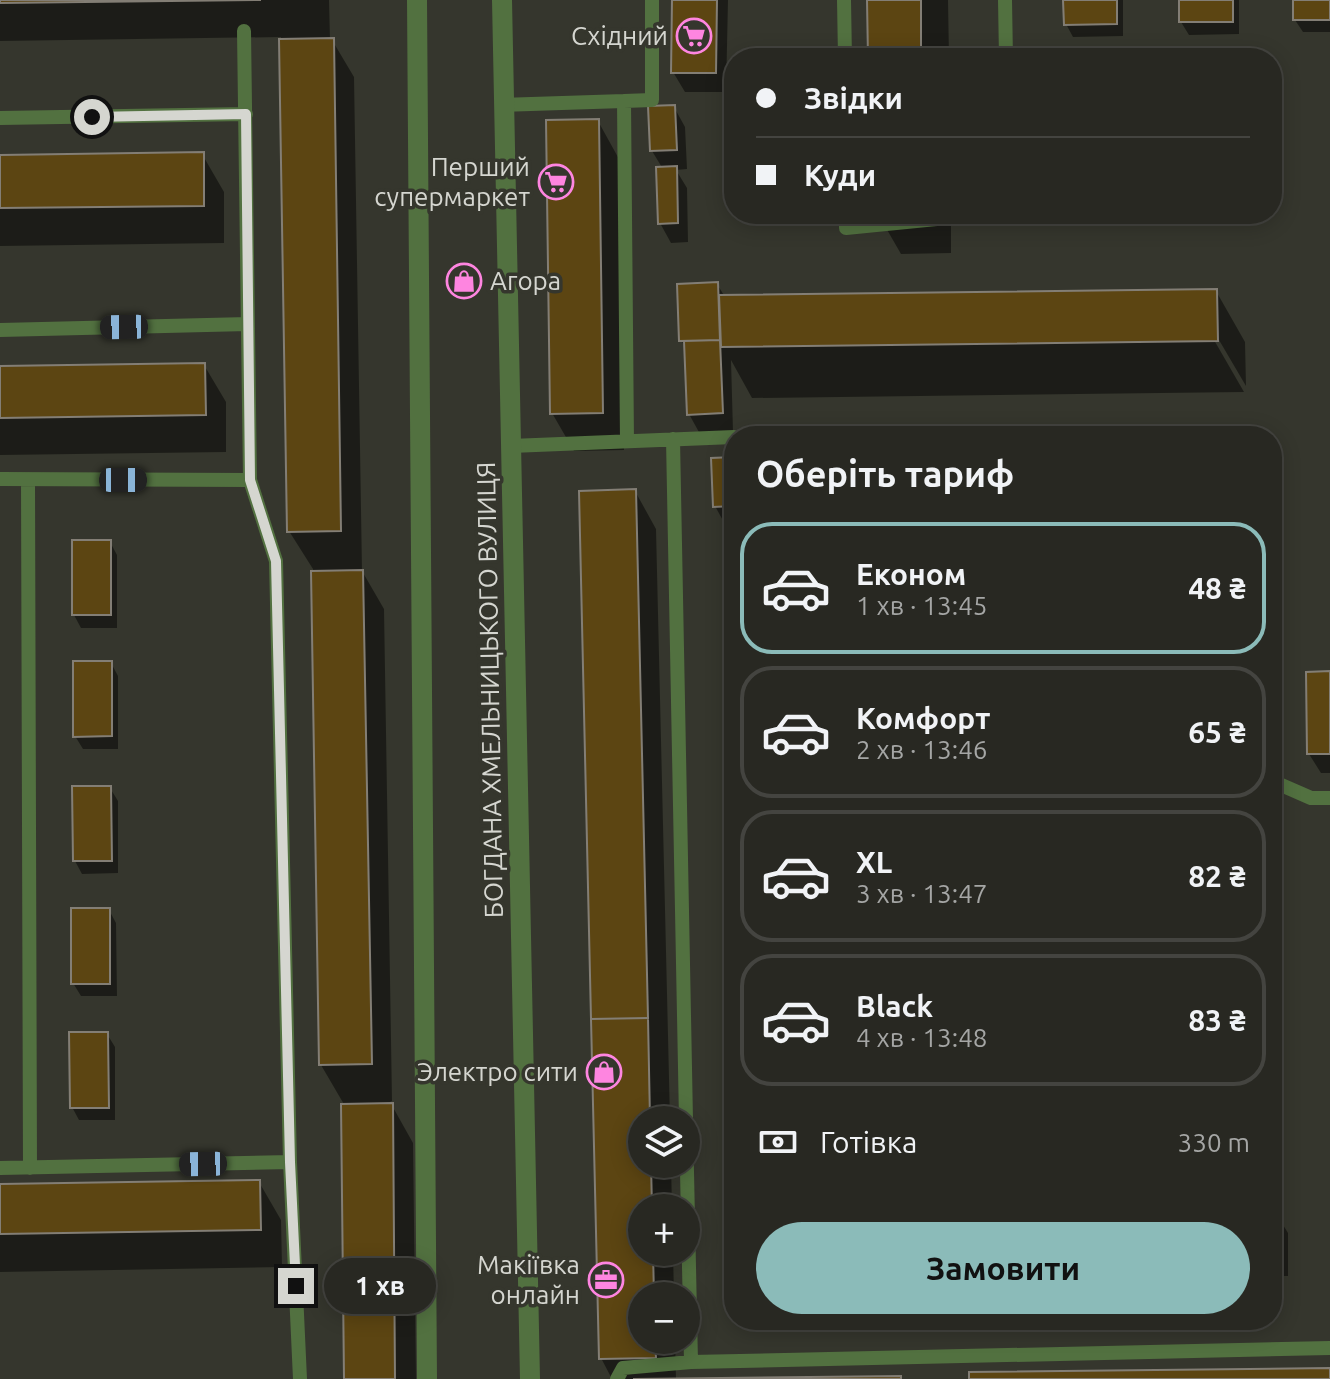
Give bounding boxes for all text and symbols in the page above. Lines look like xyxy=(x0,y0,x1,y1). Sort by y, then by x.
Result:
supermarket icon: Східний xyxy=(675,17,713,55)
place label: Східний xyxy=(571,21,668,50)
text: Звідки xyxy=(804,81,903,115)
route start xyxy=(74,99,110,135)
place label: Перший супермаркет xyxy=(374,152,530,211)
text: Куди xyxy=(804,158,876,192)
supermarket icon: Перший супермаркет xyxy=(537,163,575,201)
shop icon: Агора xyxy=(445,262,483,300)
place label: Агора xyxy=(490,266,561,295)
car xyxy=(100,315,148,339)
text: Оберіть тариф xyxy=(756,453,1014,494)
street label: БОГДАНА ХМЕЛЬНИЦЬКОГО ВУЛИЦЯ xyxy=(471,462,508,918)
car xyxy=(99,468,147,492)
icon: car xyxy=(760,552,832,624)
text: Економ xyxy=(856,557,966,591)
text: 48 ₴ xyxy=(1188,571,1246,605)
text: 1 хв · 13:45 xyxy=(856,591,987,620)
icon: car xyxy=(760,696,832,768)
text: Комфорт xyxy=(856,701,990,735)
text: 65 ₴ xyxy=(1188,715,1246,749)
text: 2 хв · 13:46 xyxy=(856,735,987,764)
icon: car xyxy=(760,840,832,912)
text: XL xyxy=(856,845,892,879)
text: 82 ₴ xyxy=(1188,859,1246,893)
text: 3 хв · 13:47 xyxy=(856,879,987,908)
icon: car xyxy=(760,984,832,1056)
text: Black xyxy=(856,989,933,1023)
text: 83 ₴ xyxy=(1188,1003,1246,1037)
text: 4 хв · 13:48 xyxy=(856,1023,987,1052)
shop icon: Электро сити xyxy=(585,1053,623,1091)
place label: Электро сити xyxy=(417,1057,578,1086)
map controls xyxy=(628,1106,700,1354)
button: layers xyxy=(628,1106,700,1178)
icon: cash xyxy=(756,1120,800,1164)
text: Готівка xyxy=(820,1125,917,1159)
text: 330 m xyxy=(1178,1128,1250,1157)
car xyxy=(179,1152,227,1176)
button: + xyxy=(628,1194,700,1266)
button: Замовити xyxy=(756,1222,1250,1314)
place label: Макіївка онлайн xyxy=(477,1250,580,1309)
callout: 1 хв xyxy=(324,1258,436,1314)
office icon: Макіївка онлайн xyxy=(587,1261,625,1299)
route end xyxy=(278,1268,314,1304)
text: 1 хв xyxy=(355,1271,405,1300)
button: − xyxy=(628,1282,700,1354)

